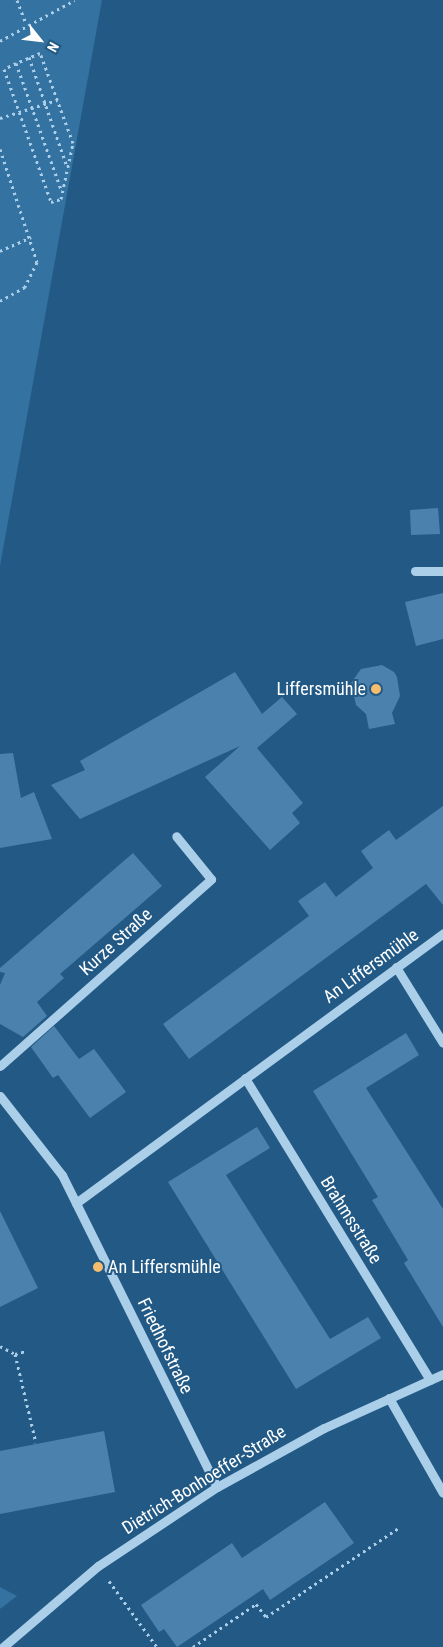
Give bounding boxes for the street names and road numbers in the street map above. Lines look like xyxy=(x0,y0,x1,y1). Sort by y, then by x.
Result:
street label: Kurze Straße xyxy=(75,904,157,980)
street label: An Liffersmühle xyxy=(319,924,423,1008)
street label: Brahmsstraße xyxy=(316,1172,386,1268)
street label: Friedhofstraße xyxy=(133,1295,197,1397)
street label: Dietrich-Bonhoeffer-Straße xyxy=(118,1421,290,1539)

